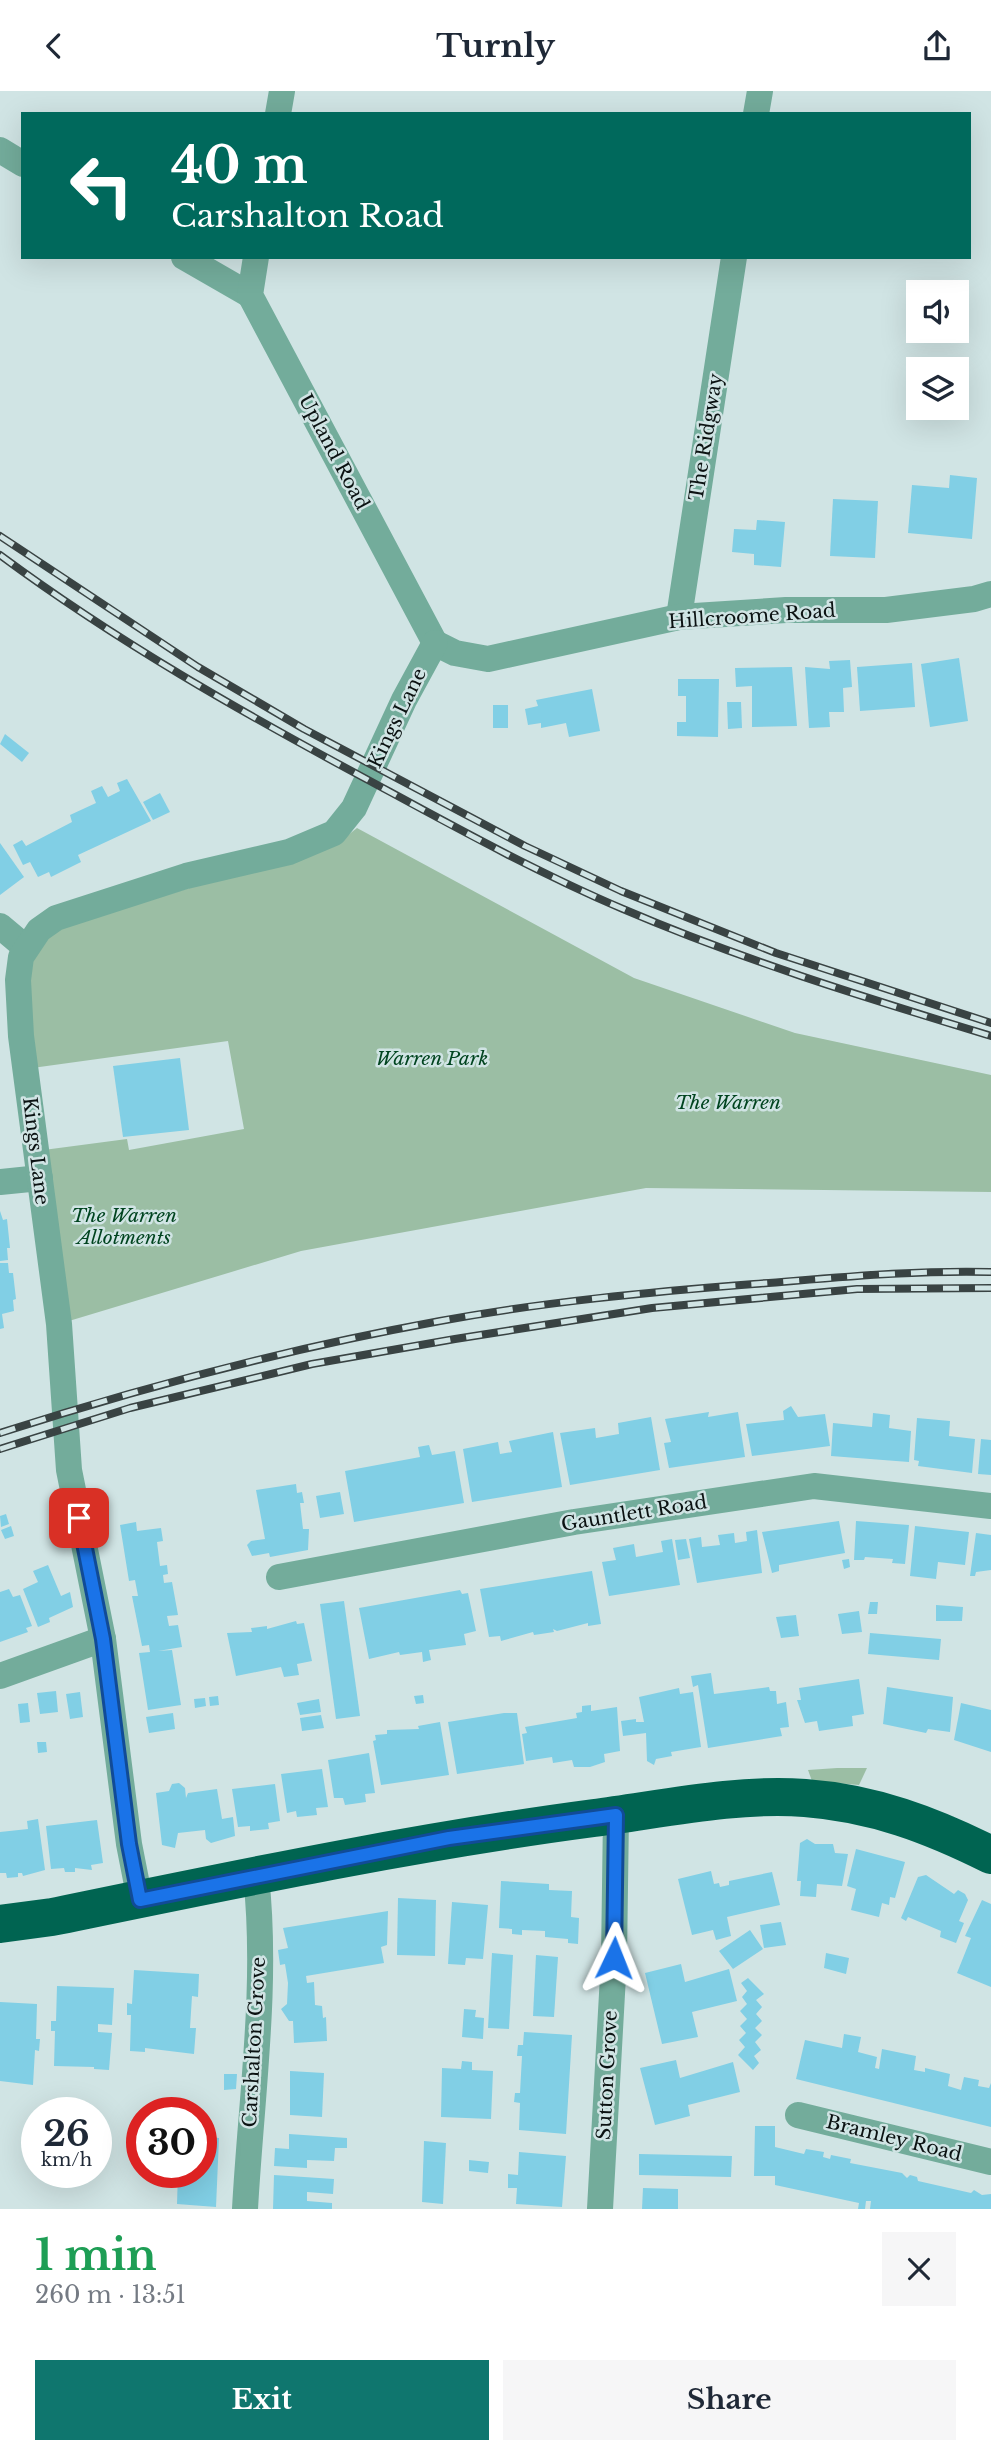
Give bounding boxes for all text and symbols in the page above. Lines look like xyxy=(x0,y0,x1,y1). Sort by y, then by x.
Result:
text: Turnly xyxy=(436,26,555,66)
icon: back xyxy=(35,27,73,65)
icon: share xyxy=(918,27,956,65)
text: 40 m xyxy=(171,135,308,196)
icon: left xyxy=(56,140,147,231)
text: Carshalton Road xyxy=(171,196,444,236)
map controls xyxy=(906,280,969,420)
button: sound xyxy=(906,280,969,343)
button: layers xyxy=(906,357,969,420)
street label: The Ridgway xyxy=(685,372,727,502)
street label: Upland Road xyxy=(294,390,374,514)
street label: Hillcroome Road xyxy=(668,599,837,633)
street label: Kings Lane xyxy=(363,664,431,772)
park label: Warren Park xyxy=(376,1047,488,1070)
park label: The Warren xyxy=(675,1091,781,1114)
street label: Kings Lane xyxy=(18,1096,54,1206)
park label: The Warren Allotments xyxy=(71,1204,177,1249)
pin xyxy=(49,1488,109,1548)
street label: Gauntlett Road xyxy=(559,1490,709,1536)
icon: arrive xyxy=(60,1499,98,1537)
position arrow xyxy=(577,1921,651,1995)
street label: Carshalton Grove xyxy=(238,1956,270,2128)
street label: Sutton Grove xyxy=(592,2010,622,2140)
speed limit sign: 30 xyxy=(126,2097,217,2188)
street label: Bramley Road xyxy=(824,2110,964,2166)
text: 26 xyxy=(43,2112,90,2155)
text: km/h xyxy=(41,2149,92,2171)
text: 1 min xyxy=(35,2229,157,2281)
button: close xyxy=(882,2232,956,2306)
text: 260 m · 13:51 xyxy=(35,2281,186,2309)
button: Exit xyxy=(35,2360,489,2440)
button: Share xyxy=(503,2360,956,2440)

